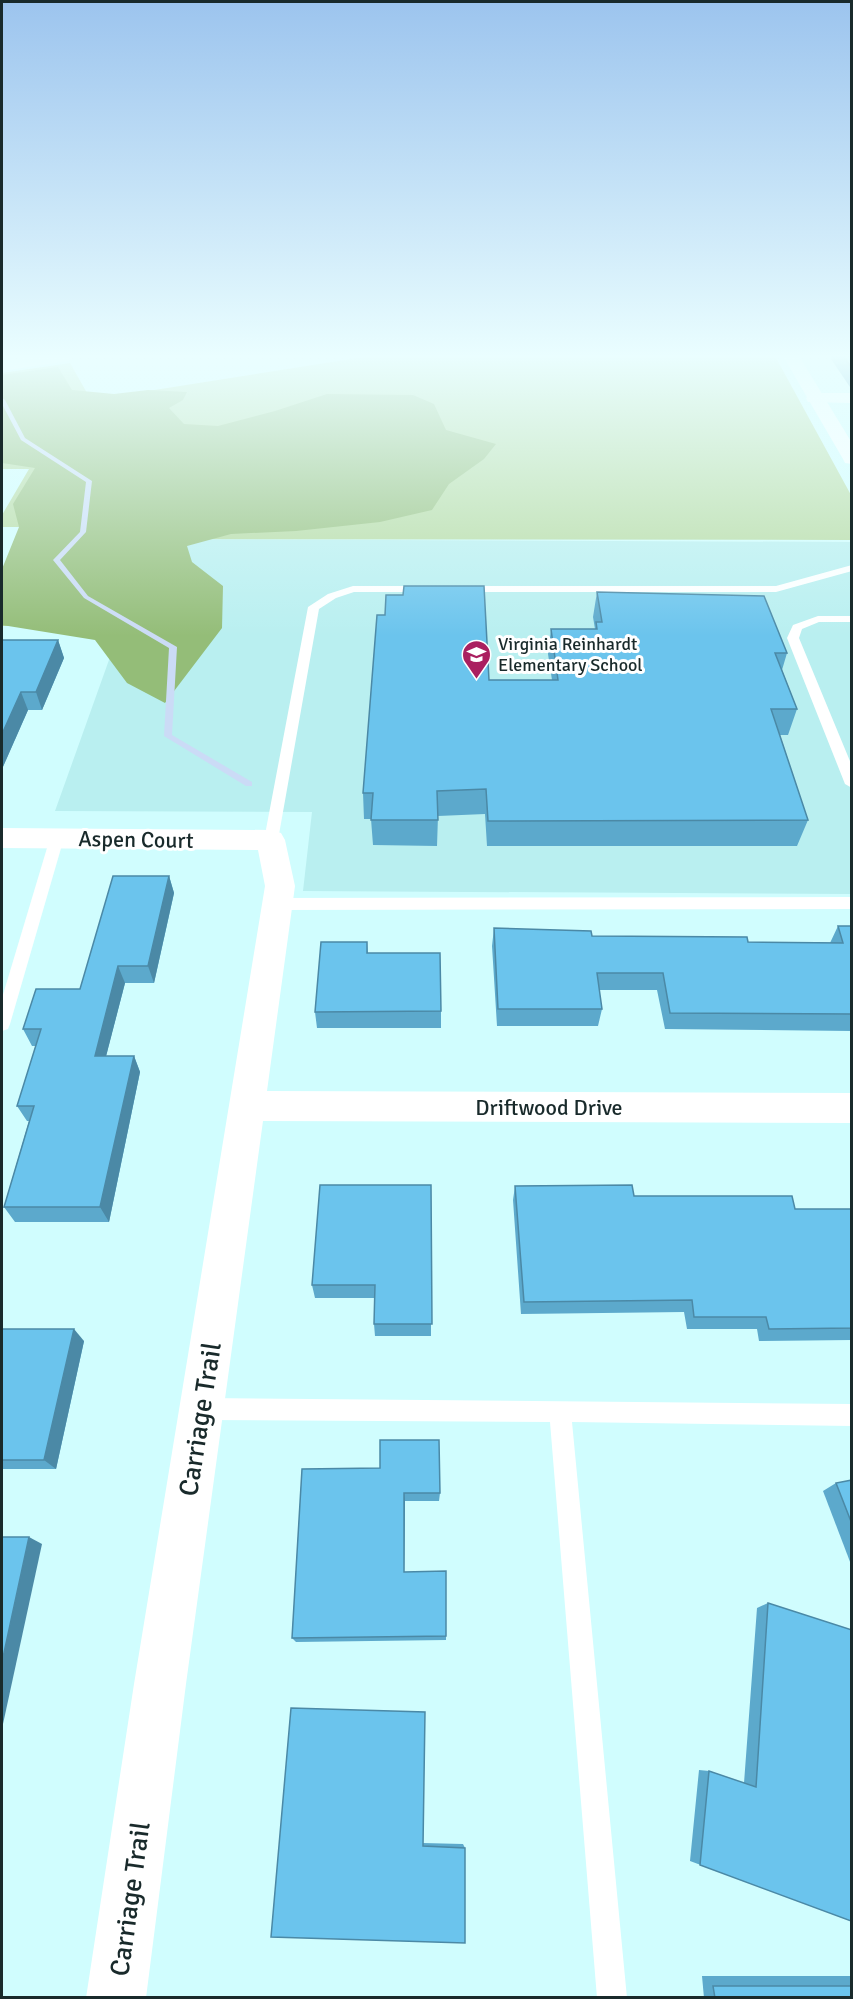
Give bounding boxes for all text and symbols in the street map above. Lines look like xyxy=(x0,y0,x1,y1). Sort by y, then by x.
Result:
place label: Virginia Reinhardt Elementary School xyxy=(498,633,643,676)
school or university icon: Virginia Reinhardt Elementary School xyxy=(461,638,493,680)
street label: Aspen Court xyxy=(78,825,194,854)
street label: Driftwood Drive xyxy=(475,1094,623,1121)
street label: Carriage Trail xyxy=(172,1340,229,1498)
street label: Carriage Trail xyxy=(103,1820,158,1978)

